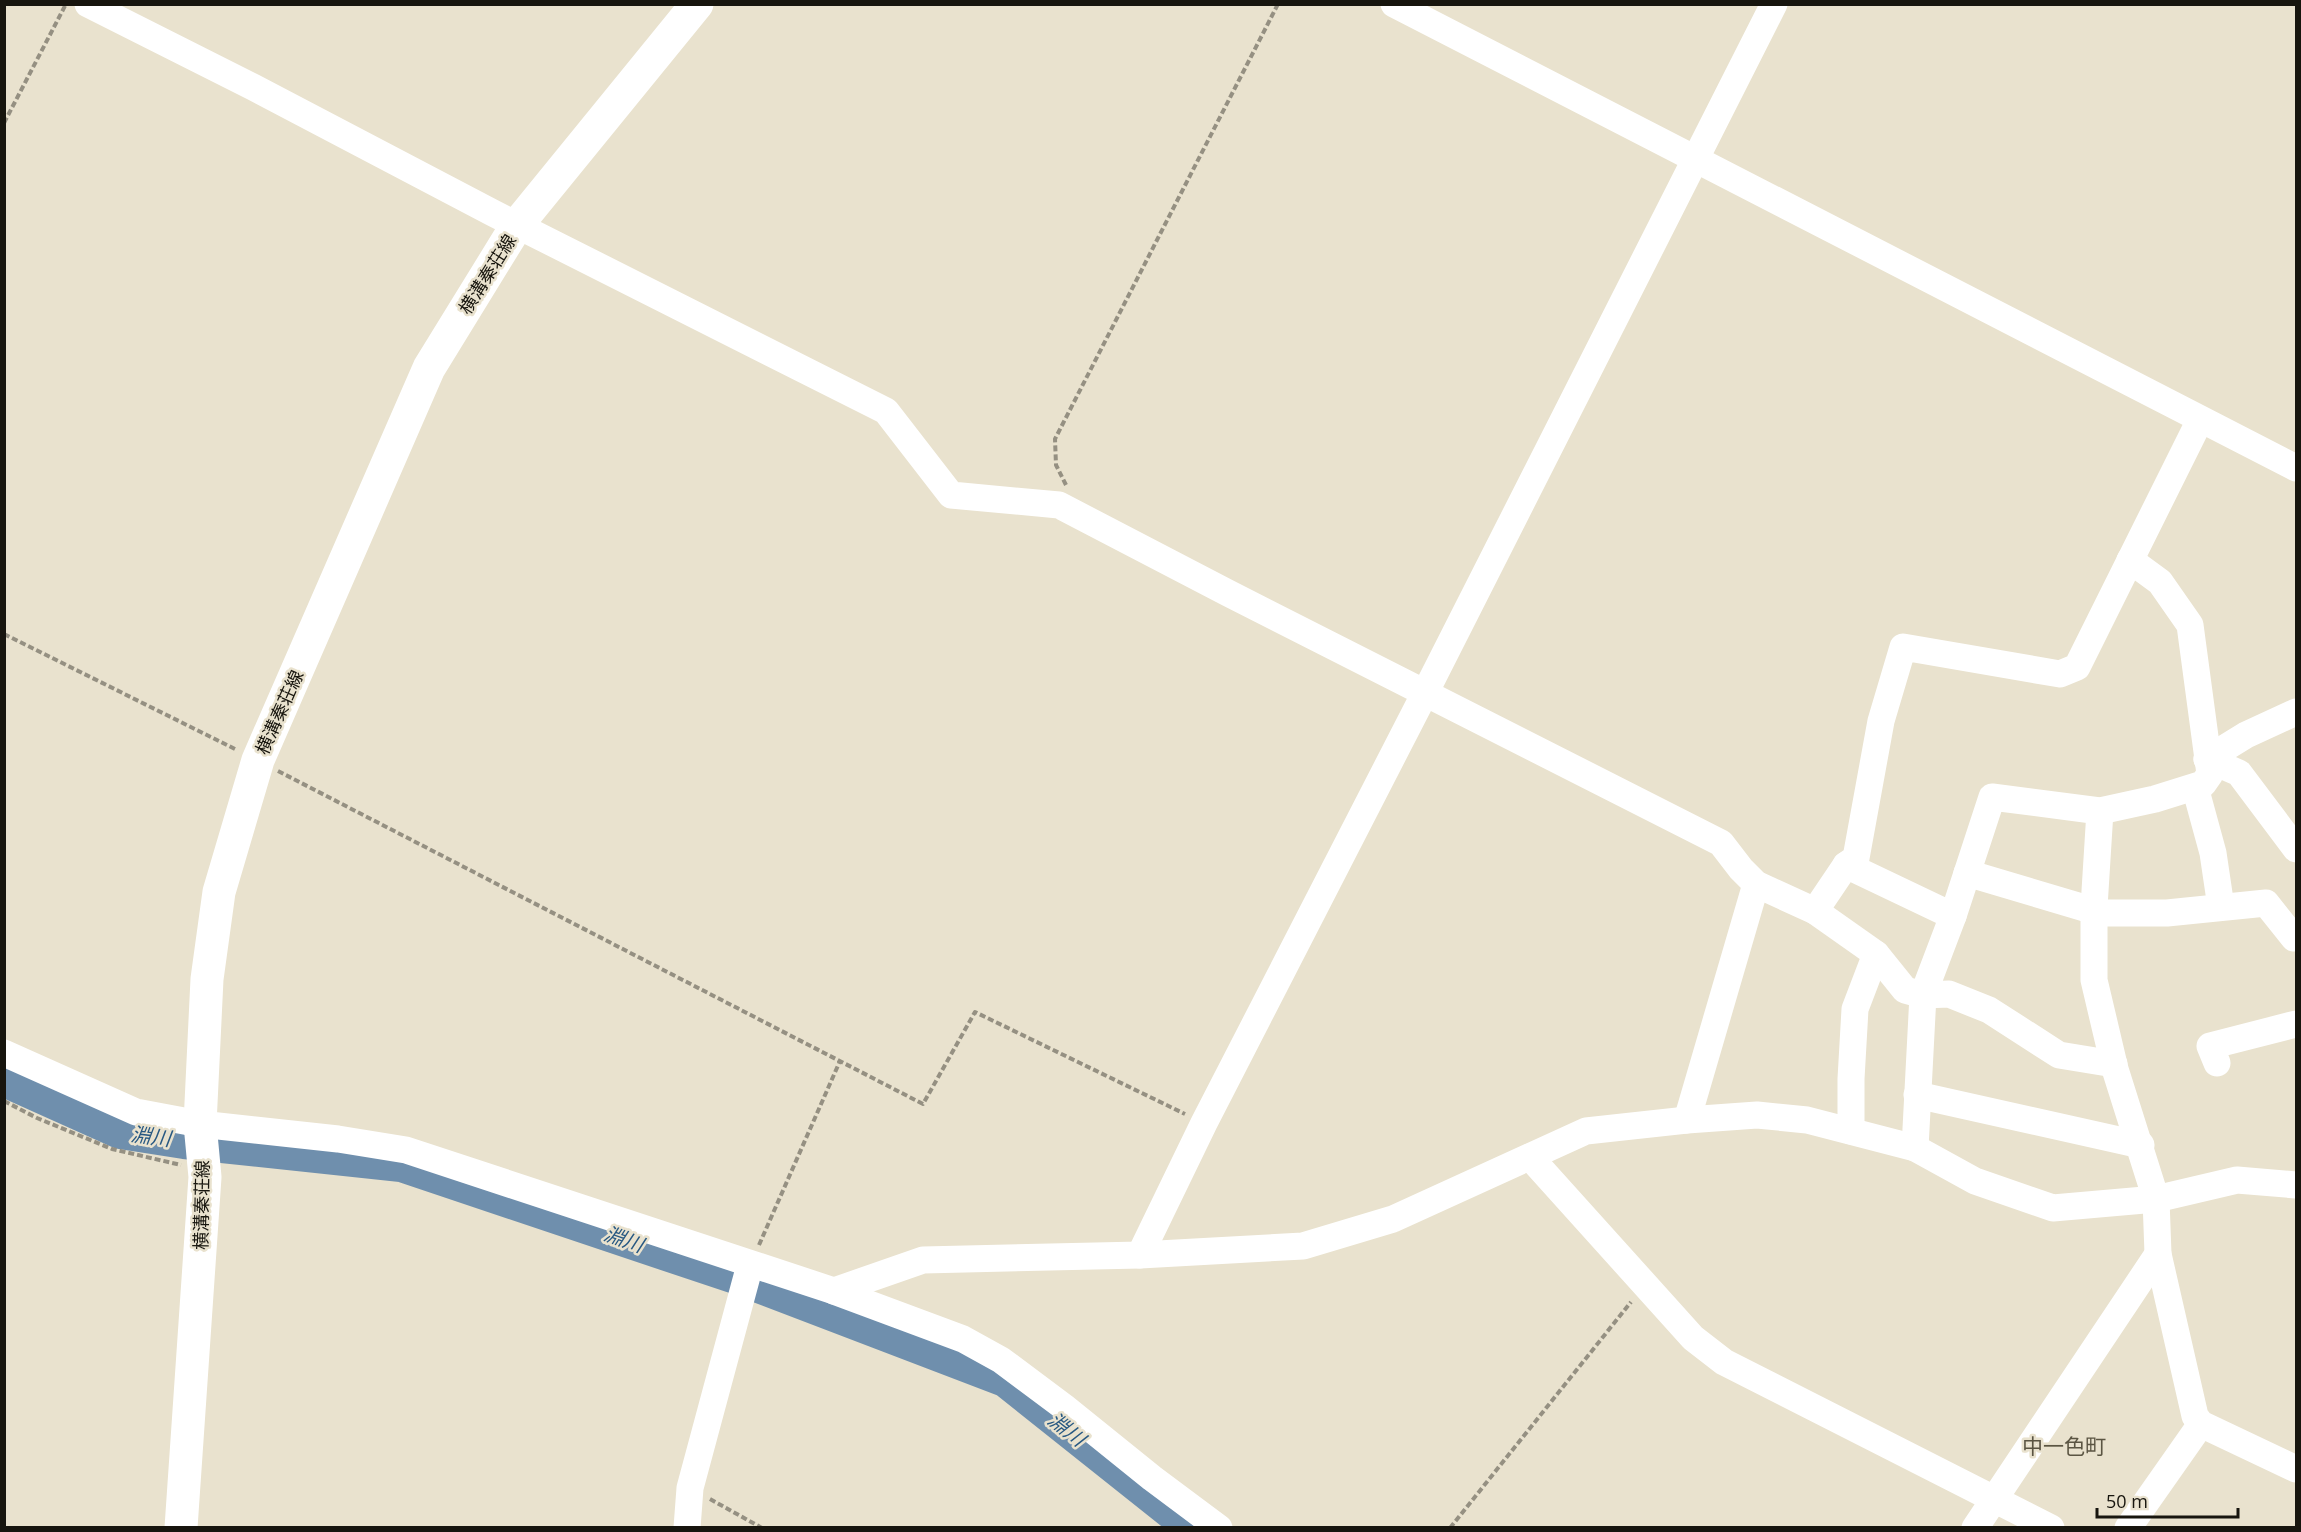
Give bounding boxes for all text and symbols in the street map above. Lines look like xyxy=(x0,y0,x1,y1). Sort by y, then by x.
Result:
street label: 横溝秦荘線 xyxy=(453,229,521,319)
street label: 横溝秦荘線 xyxy=(250,666,308,758)
water label: 淵川 xyxy=(130,1120,174,1152)
street label: 横溝秦荘線 xyxy=(188,1160,214,1250)
water label: 淵川 xyxy=(601,1220,649,1259)
water label: 淵川 xyxy=(1043,1406,1093,1453)
district label: 中一色町 xyxy=(2022,1432,2106,1460)
scale bar xyxy=(2097,1481,2238,1519)
text: 50 m xyxy=(2106,1489,2148,1513)

